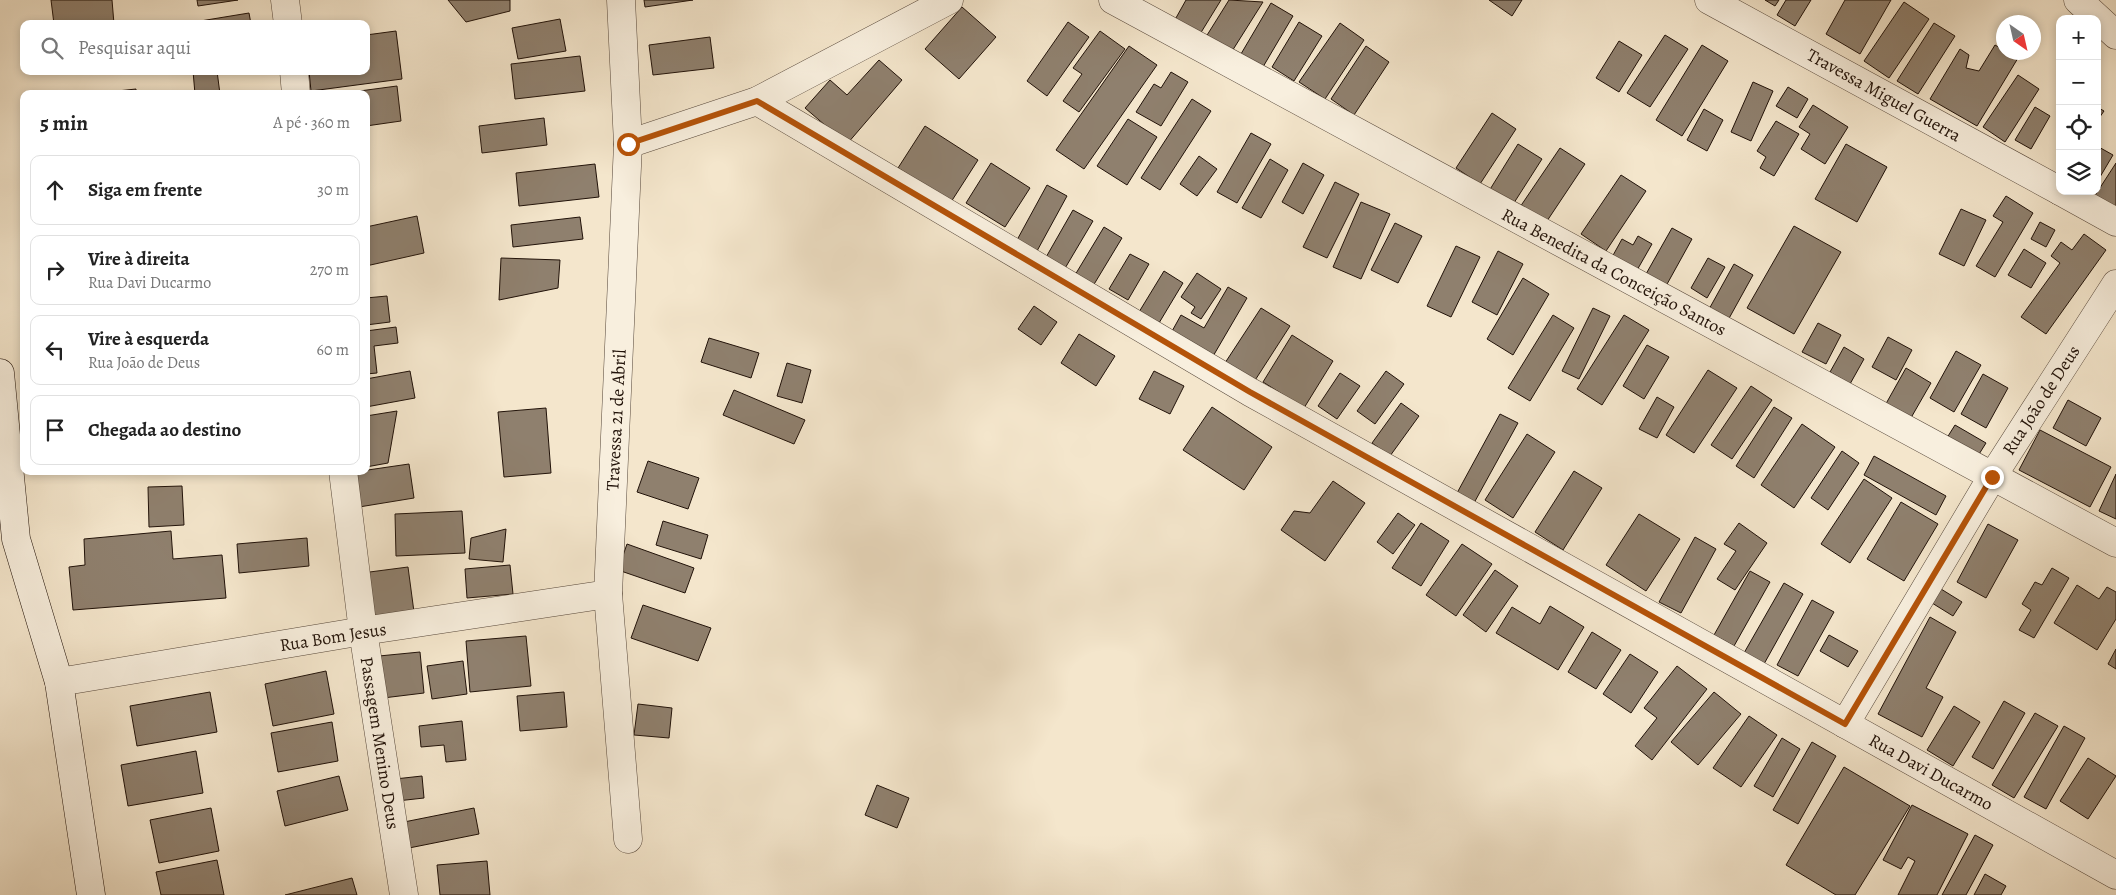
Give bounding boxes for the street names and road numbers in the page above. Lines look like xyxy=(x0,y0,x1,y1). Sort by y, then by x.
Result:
street label: Travessa Miguel Guerra xyxy=(1803,43,1966,148)
street label: Rua Benedita da Conceição Santos xyxy=(1497,202,1731,342)
street label: Rua João de Deus xyxy=(1997,341,2085,459)
street label: Travessa 21 de Abril xyxy=(600,348,632,491)
street label: Rua Bom Jesus xyxy=(278,617,388,657)
street label: Passagem Menino Deus xyxy=(355,655,405,831)
street label: Rua Davi Ducarmo xyxy=(1865,728,1997,816)

